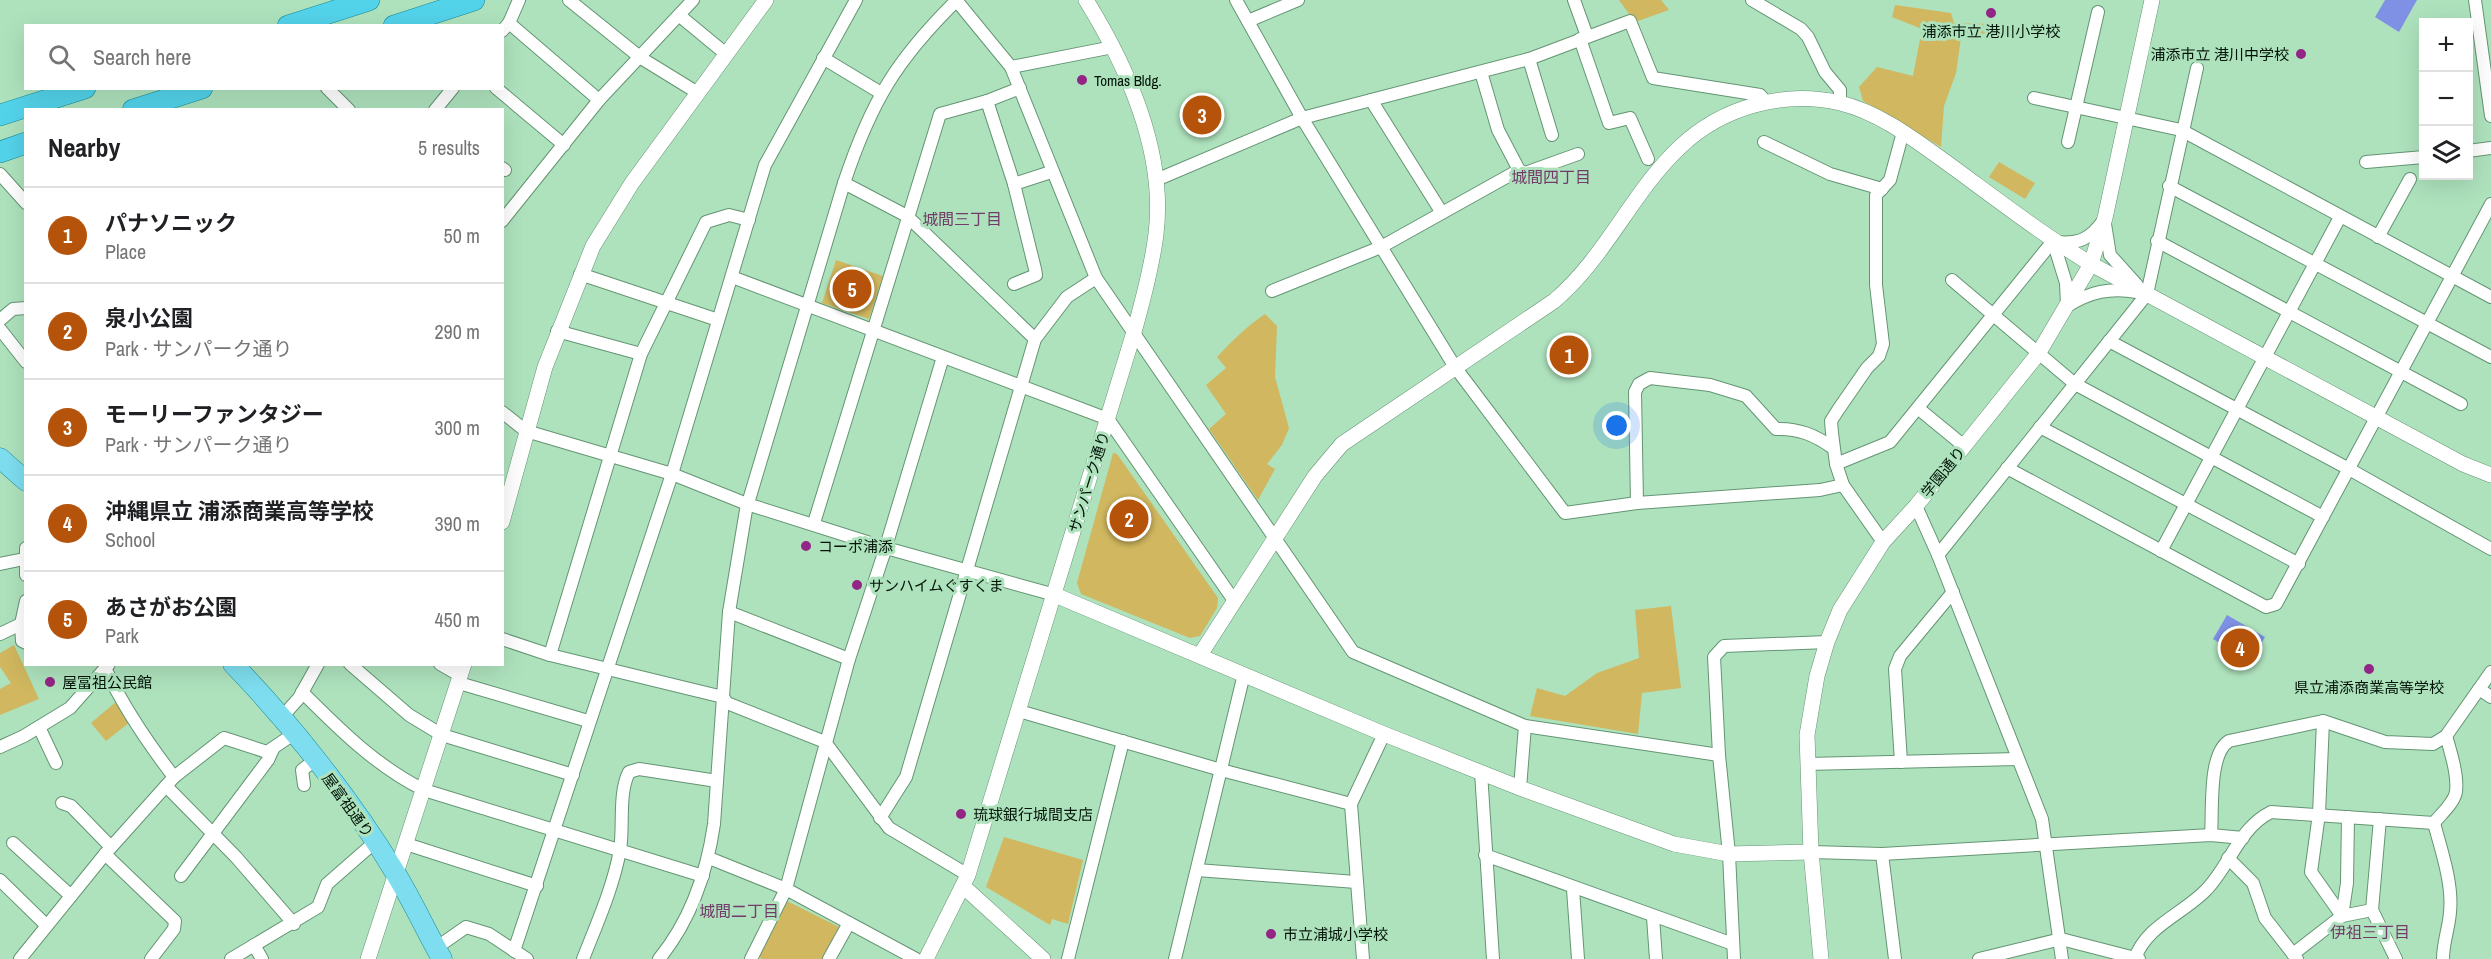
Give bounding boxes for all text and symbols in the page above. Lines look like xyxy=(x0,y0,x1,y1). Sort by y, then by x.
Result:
marker: 浦添市立 港川小学校 xyxy=(1984,6,1998,20)
map controls xyxy=(2419,18,2473,180)
button: + xyxy=(2419,18,2473,72)
place label: 浦添市立 港川小学校 xyxy=(1922,21,2060,42)
search box xyxy=(24,24,504,90)
icon: search xyxy=(45,41,78,74)
text: Search here xyxy=(93,42,191,72)
place label: 浦添市立 港川中学校 xyxy=(2151,44,2289,65)
marker: 浦添市立 港川中学校 xyxy=(2294,47,2308,61)
place label: Tomas Bldg. xyxy=(1094,70,1162,91)
button: − xyxy=(2419,72,2473,126)
marker: Tomas Bldg. xyxy=(1075,73,1089,87)
pin: 3 xyxy=(1182,92,1222,138)
button: layers xyxy=(2419,126,2473,180)
text: Nearby xyxy=(48,130,120,165)
text: 5 results xyxy=(418,134,480,161)
district label: 城間四丁目 xyxy=(1511,166,1591,188)
text: パナソニック xyxy=(105,208,237,238)
district label: 城間三丁目 xyxy=(922,208,1002,230)
text: 1 xyxy=(63,222,72,249)
text: 50 m xyxy=(444,222,480,249)
text: Place xyxy=(105,238,146,265)
pin: 5 xyxy=(832,266,872,312)
text: 泉小公園 xyxy=(105,303,193,333)
text: 2 xyxy=(63,318,72,345)
text: 290 m xyxy=(434,318,480,345)
pin: 1 xyxy=(1550,332,1588,378)
text: Park · サンパーク通り xyxy=(105,335,292,362)
text: モーリーファンタジー xyxy=(105,399,324,429)
your location xyxy=(1602,411,1631,440)
text: 3 xyxy=(63,414,72,441)
text: 300 m xyxy=(434,414,480,441)
street label: サンパーク通り xyxy=(1064,429,1114,535)
text: Park · サンパーク通り xyxy=(105,431,292,458)
street label: 学園通り xyxy=(1916,442,1970,502)
text: 沖縄県立 浦添商業高等学校 xyxy=(105,496,374,526)
pin: 2 xyxy=(1110,496,1148,542)
text: 4 xyxy=(63,510,72,537)
text: 390 m xyxy=(434,510,480,537)
text: School xyxy=(105,526,155,553)
place label: コーポ浦添 xyxy=(818,536,893,557)
marker: コーポ浦添 xyxy=(799,539,813,553)
place label: サンハイムぐすくま xyxy=(869,575,1003,596)
marker: サンハイムぐすくま xyxy=(850,578,864,592)
text: あさがお公園 xyxy=(105,592,237,622)
text: 5 xyxy=(63,606,72,633)
text: 450 m xyxy=(434,606,480,633)
text: Park xyxy=(105,622,139,649)
pin: 4 xyxy=(2220,626,2260,670)
marker: 県立浦添商業高等学校 xyxy=(2362,662,2376,676)
place label: 屋冨祖公民館 xyxy=(62,672,152,693)
marker: 屋冨祖公民館 xyxy=(43,675,57,689)
place label: 県立浦添商業高等学校 xyxy=(2294,677,2444,698)
street label: 屋富祖通り xyxy=(317,768,379,842)
place label: 琉球銀行城間支店 xyxy=(973,804,1093,825)
marker: 琉球銀行城間支店 xyxy=(954,807,968,821)
district label: 城間二丁目 xyxy=(699,900,779,922)
district label: 伊祖三丁目 xyxy=(2330,921,2410,943)
place label: 市立浦城小学校 xyxy=(1283,924,1388,945)
marker: 市立浦城小学校 xyxy=(1264,927,1278,941)

